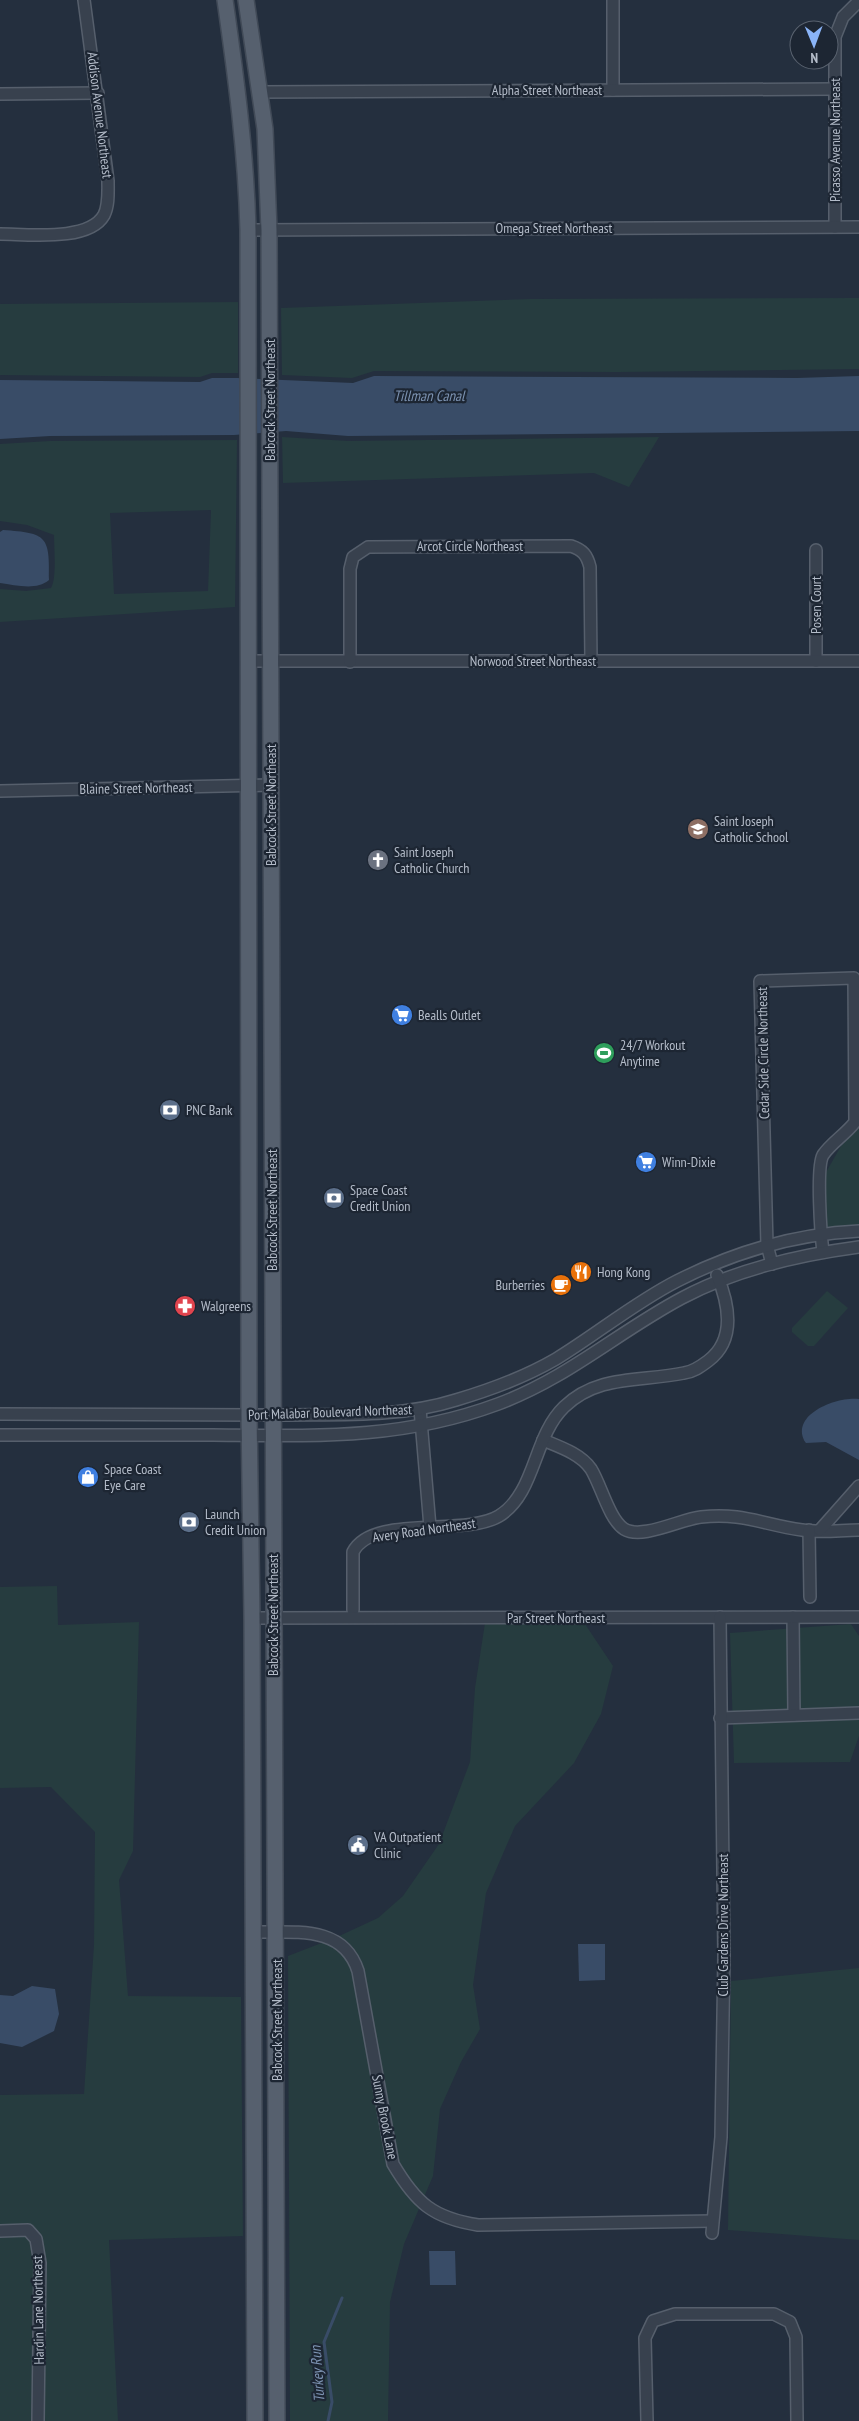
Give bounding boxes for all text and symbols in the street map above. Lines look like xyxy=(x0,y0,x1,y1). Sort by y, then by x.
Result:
north arrow xyxy=(789,20,839,70)
text: N xyxy=(810,49,818,67)
street label: Addison Avenue Northeast xyxy=(83,51,117,179)
street label: Picasso Avenue Northeast xyxy=(826,78,844,202)
street label: Alpha Street Northeast xyxy=(492,81,602,99)
street label: Omega Street Northeast xyxy=(496,219,613,237)
street label: Babcock Street Northeast xyxy=(261,339,279,461)
water label: Tillman Canal xyxy=(393,386,466,405)
street label: Arcot Circle Northeast xyxy=(417,537,523,555)
street label: Posen Court xyxy=(807,576,825,634)
street label: Norwood Street Northeast xyxy=(470,652,596,670)
street label: Babcock Street Northeast xyxy=(262,744,280,866)
street label: Blaine Street Northeast xyxy=(79,778,193,798)
place label: Saint Joseph Catholic School xyxy=(714,812,789,846)
school or university icon: Saint Joseph Catholic School xyxy=(686,817,710,841)
place label: Saint Joseph Catholic Church xyxy=(394,843,470,877)
church icon: Saint Joseph Catholic Church xyxy=(366,848,390,872)
street label: Cedar Side Circle Northeast xyxy=(753,987,773,1119)
supermarket icon: Bealls Outlet xyxy=(390,1003,414,1027)
place label: Bealls Outlet xyxy=(418,1006,481,1024)
place label: 24/7 Workout Anytime xyxy=(620,1036,685,1070)
sports icon: 24/7 Workout Anytime xyxy=(592,1041,616,1065)
bank icon: PNC Bank xyxy=(158,1098,182,1122)
place label: PNC Bank xyxy=(186,1101,233,1119)
street label: Babcock Street Northeast xyxy=(263,1149,281,1271)
supermarket icon: Winn-Dixie xyxy=(634,1150,658,1174)
place label: Winn-Dixie xyxy=(662,1153,716,1171)
place label: Space Coast Credit Union xyxy=(350,1181,410,1215)
bank icon: Space Coast Credit Union xyxy=(322,1186,346,1210)
restaurant icon: Hong Kong xyxy=(569,1260,593,1284)
place label: Hong Kong xyxy=(597,1263,650,1281)
cafe icon: Burberries xyxy=(549,1273,573,1297)
place label: Burberries xyxy=(495,1276,545,1294)
pharmacy icon: Walgreens xyxy=(173,1294,197,1318)
place label: Walgreens xyxy=(201,1297,251,1315)
street label: Port Malabar Boulevard Northeast xyxy=(248,1400,412,1424)
place label: Space Coast Eye Care xyxy=(104,1460,162,1494)
shop icon: Space Coast Eye Care xyxy=(76,1465,100,1489)
place label: Launch Credit Union xyxy=(205,1505,265,1539)
bank icon: Launch Credit Union xyxy=(177,1510,201,1534)
street label: Avery Road Northeast xyxy=(371,1514,477,1546)
street label: Babcock Street Northeast xyxy=(264,1554,282,1676)
street label: Par Street Northeast xyxy=(507,1609,605,1627)
place label: VA Outpatient Clinic xyxy=(373,1828,441,1862)
public building icon: VA Outpatient Clinic xyxy=(346,1833,370,1857)
street label: Club Gardens Drive Northeast xyxy=(714,1853,732,1996)
street label: Babcock Street Northeast xyxy=(268,1959,286,2081)
street label: Sunny Brook Lane xyxy=(368,2073,402,2161)
street label: Hardin Lane Northeast xyxy=(28,2255,48,2365)
water label: Turkey Run xyxy=(305,2344,328,2403)

